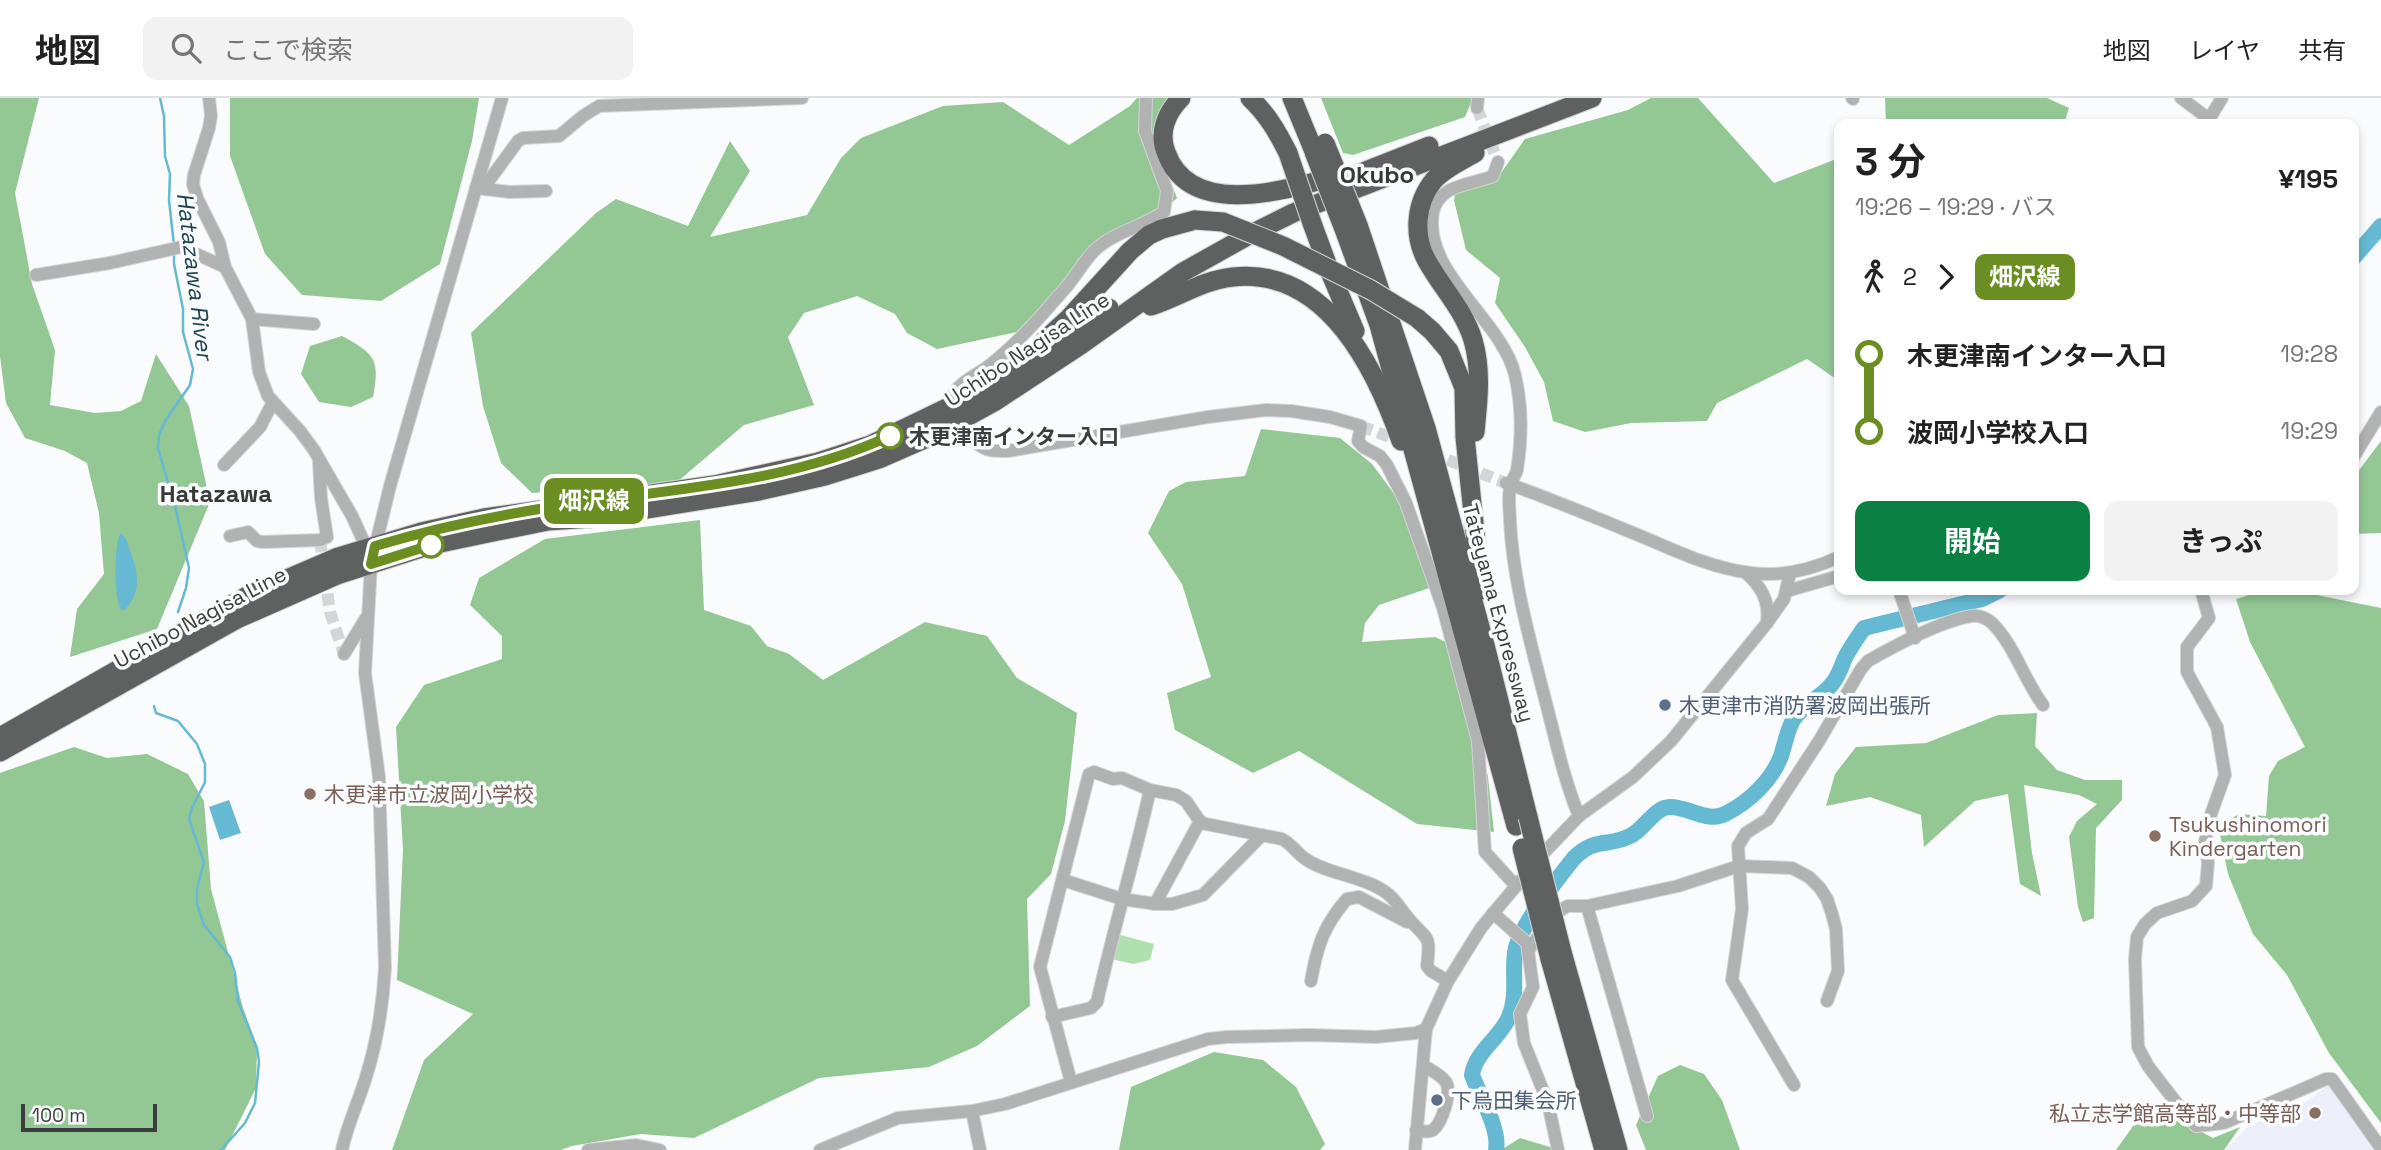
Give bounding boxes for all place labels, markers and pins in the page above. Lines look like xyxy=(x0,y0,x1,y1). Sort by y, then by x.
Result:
marker: 木更津南インター入口 xyxy=(877,423,903,449)
place label: 木更津南インター入口 xyxy=(909,423,1119,450)
unlabelled marker xyxy=(418,532,444,558)
place label: 木更津市消防署波岡出張所 xyxy=(1679,692,1931,719)
marker: 木更津市消防署波岡出張所 xyxy=(1657,697,1673,713)
place label: 木更津市立波岡小学校 xyxy=(324,781,534,808)
marker: 木更津市立波岡小学校 xyxy=(302,786,318,802)
place label: Tsukushinomori Kindergarten xyxy=(2169,811,2327,862)
marker: Tsukushinomori Kindergarten xyxy=(2147,828,2163,844)
place label: 下烏田集会所 xyxy=(1451,1087,1577,1114)
marker: 下烏田集会所 xyxy=(1429,1092,1445,1108)
place label: 私立志学館高等部・中等部 xyxy=(2049,1100,2301,1127)
marker: 私立志学館高等部・中等部 xyxy=(2307,1105,2323,1121)

